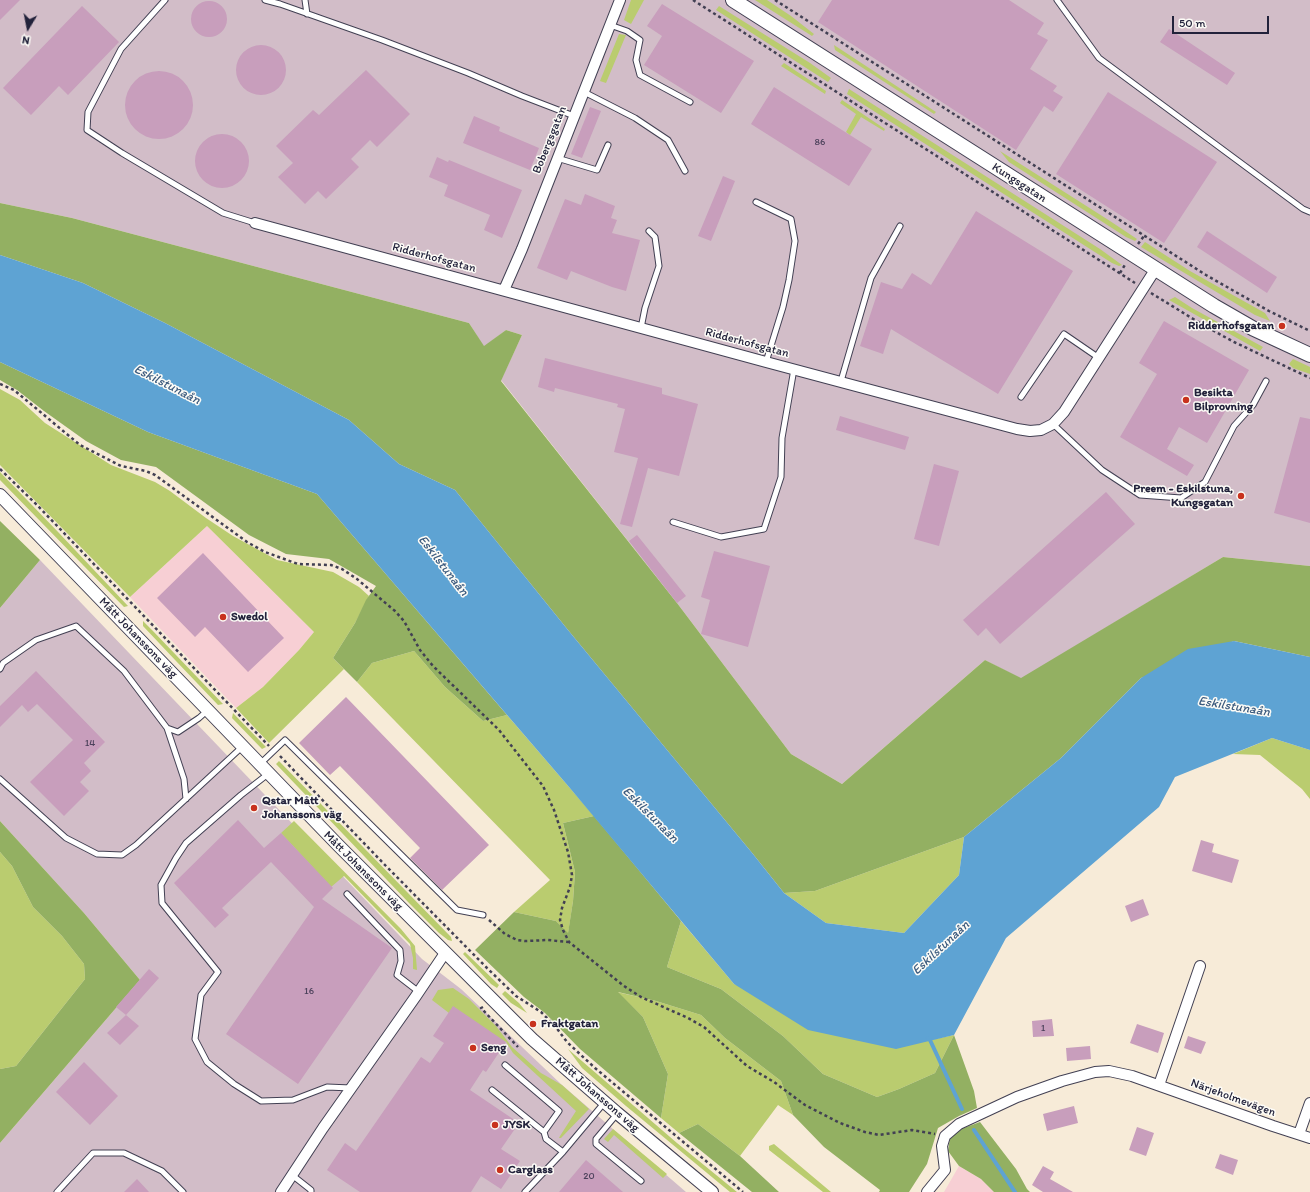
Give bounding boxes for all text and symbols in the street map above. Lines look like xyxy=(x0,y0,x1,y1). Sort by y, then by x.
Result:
north arrow xyxy=(8,8,48,48)
scale bar xyxy=(1174,8,1271,34)
text: 50 m xyxy=(1179,16,1205,30)
text: N xyxy=(21,33,31,47)
street label: Bobergsgatan xyxy=(530,104,570,176)
house number: 86 xyxy=(815,136,825,148)
street label: Kungsgatan xyxy=(989,160,1049,206)
street label: Ridderhofsgatan xyxy=(391,240,477,276)
place label: Ridderhofsgatan xyxy=(1188,319,1274,333)
marker: Ridderhofsgatan xyxy=(1277,321,1287,331)
street label: Ridderhofsgatan xyxy=(704,325,790,361)
water label: Eskilstunaån xyxy=(131,362,203,408)
place label: Besikta Bilprovning xyxy=(1194,386,1253,414)
marker: Besikta Bilprovning xyxy=(1181,395,1191,405)
place label: Preem - Eskilstuna, Kungsgatan xyxy=(1133,482,1233,510)
marker: Preem - Eskilstuna, Kungsgatan xyxy=(1236,491,1246,501)
water label: Eskilstunaån xyxy=(415,533,471,599)
street label: Mått Johanssons väg xyxy=(96,595,180,681)
place label: Swedol xyxy=(231,610,268,624)
marker: Swedol xyxy=(218,612,228,622)
water label: Eskilstunaån xyxy=(1197,694,1271,720)
house number: 14 xyxy=(85,737,95,749)
water label: Eskilstunaån xyxy=(619,784,681,846)
place label: Qstar Mått Johanssons väg xyxy=(262,794,342,822)
marker: Qstar Mått Johanssons väg xyxy=(249,803,259,813)
street label: Mått Johanssons väg xyxy=(320,828,406,914)
water label: Eskilstunaån xyxy=(909,918,973,978)
house number: 16 xyxy=(304,985,314,997)
place label: Fraktgatan xyxy=(541,1017,598,1031)
marker: Fraktgatan xyxy=(528,1019,538,1029)
house number: 1 xyxy=(1041,1022,1045,1034)
place label: Seng xyxy=(481,1041,506,1055)
marker: Seng xyxy=(468,1043,478,1053)
street label: Mått Johanssons väg xyxy=(552,1055,642,1135)
street label: Närjeholmevägen xyxy=(1189,1076,1277,1120)
place label: JYSK xyxy=(503,1118,530,1132)
marker: JYSK xyxy=(490,1120,500,1130)
place label: Carglass xyxy=(508,1163,553,1177)
marker: Carglass xyxy=(495,1165,505,1175)
house number: 20 xyxy=(583,1170,595,1182)

